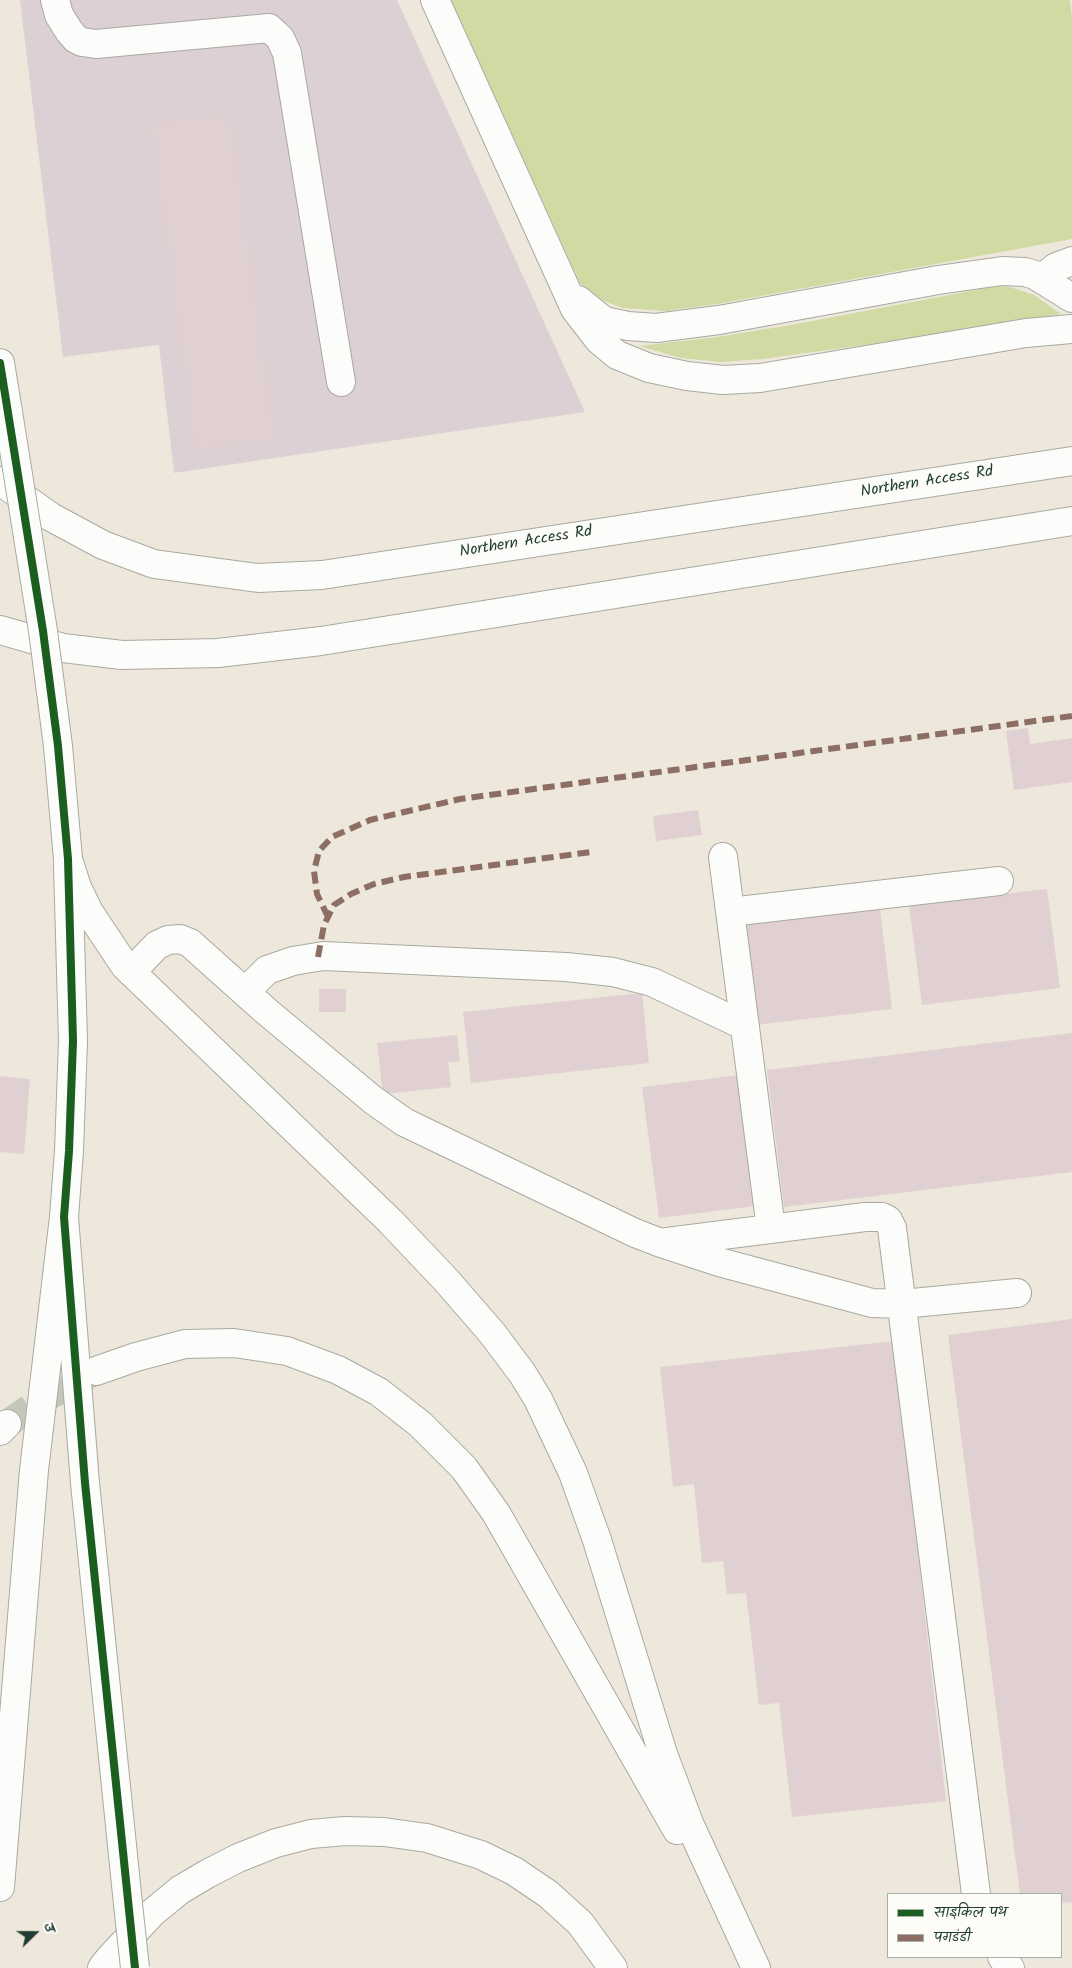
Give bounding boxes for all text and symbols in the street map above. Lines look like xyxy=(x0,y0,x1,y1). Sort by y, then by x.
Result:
street label: Northern Access Rd xyxy=(859,463,995,503)
street label: Northern Access Rd xyxy=(458,523,594,563)
legend xyxy=(887,1893,1062,1958)
text: साइकिल पथ xyxy=(934,1901,1007,1925)
north arrow xyxy=(10,1908,60,1958)
text: उ xyxy=(37,1919,61,1936)
text: पगडंडी xyxy=(934,1926,971,1950)

